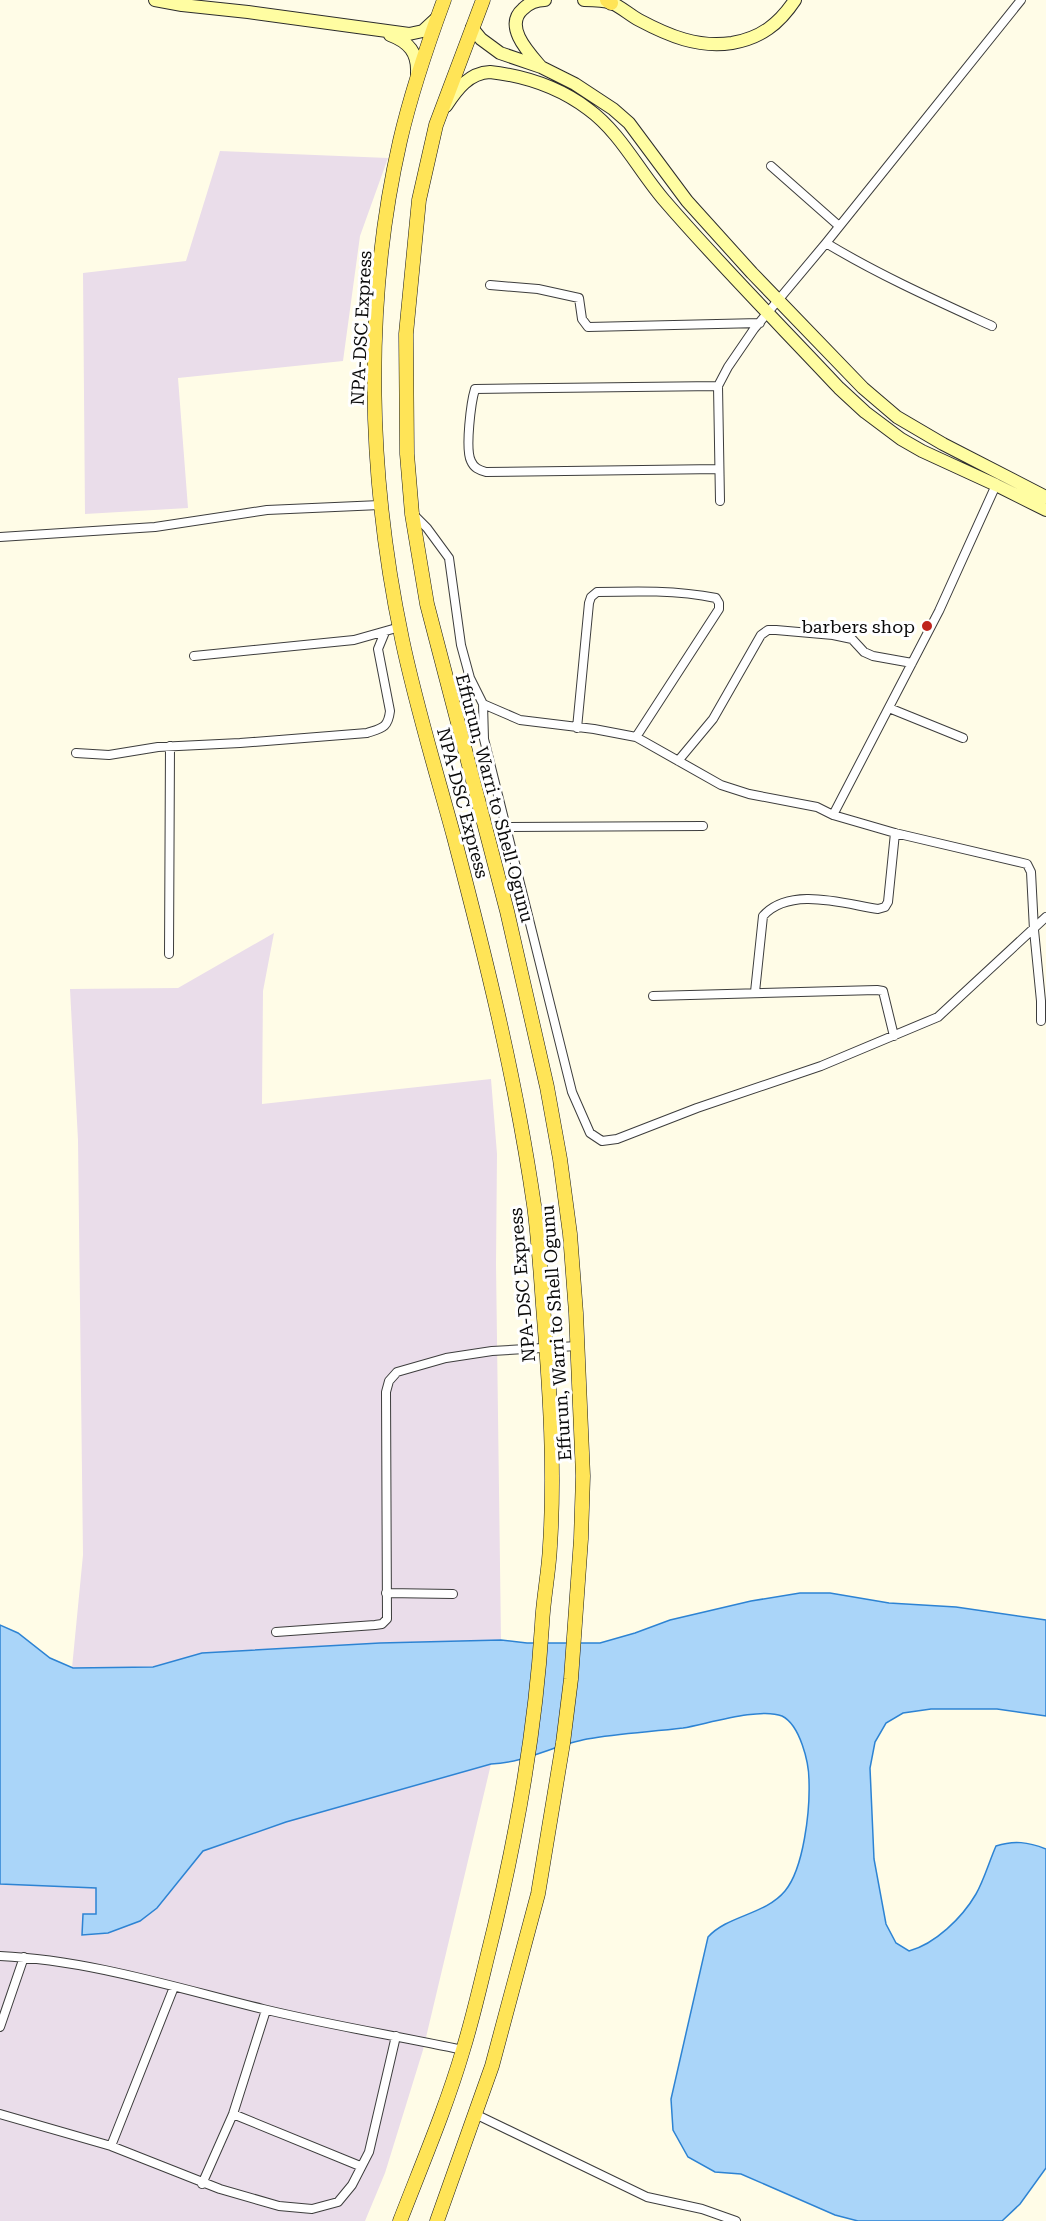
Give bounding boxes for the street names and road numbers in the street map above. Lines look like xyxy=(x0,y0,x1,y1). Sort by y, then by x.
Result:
street label: NPA-DSC Express xyxy=(346,250,376,406)
street label: Effurun, Warri to Shell Ogunu xyxy=(452,671,538,925)
street label: NPA-DSC Express xyxy=(433,725,493,881)
street label: Effurun, Warri to Shell Ogunu xyxy=(537,1204,575,1462)
street label: NPA-DSC Express xyxy=(505,1207,539,1363)

